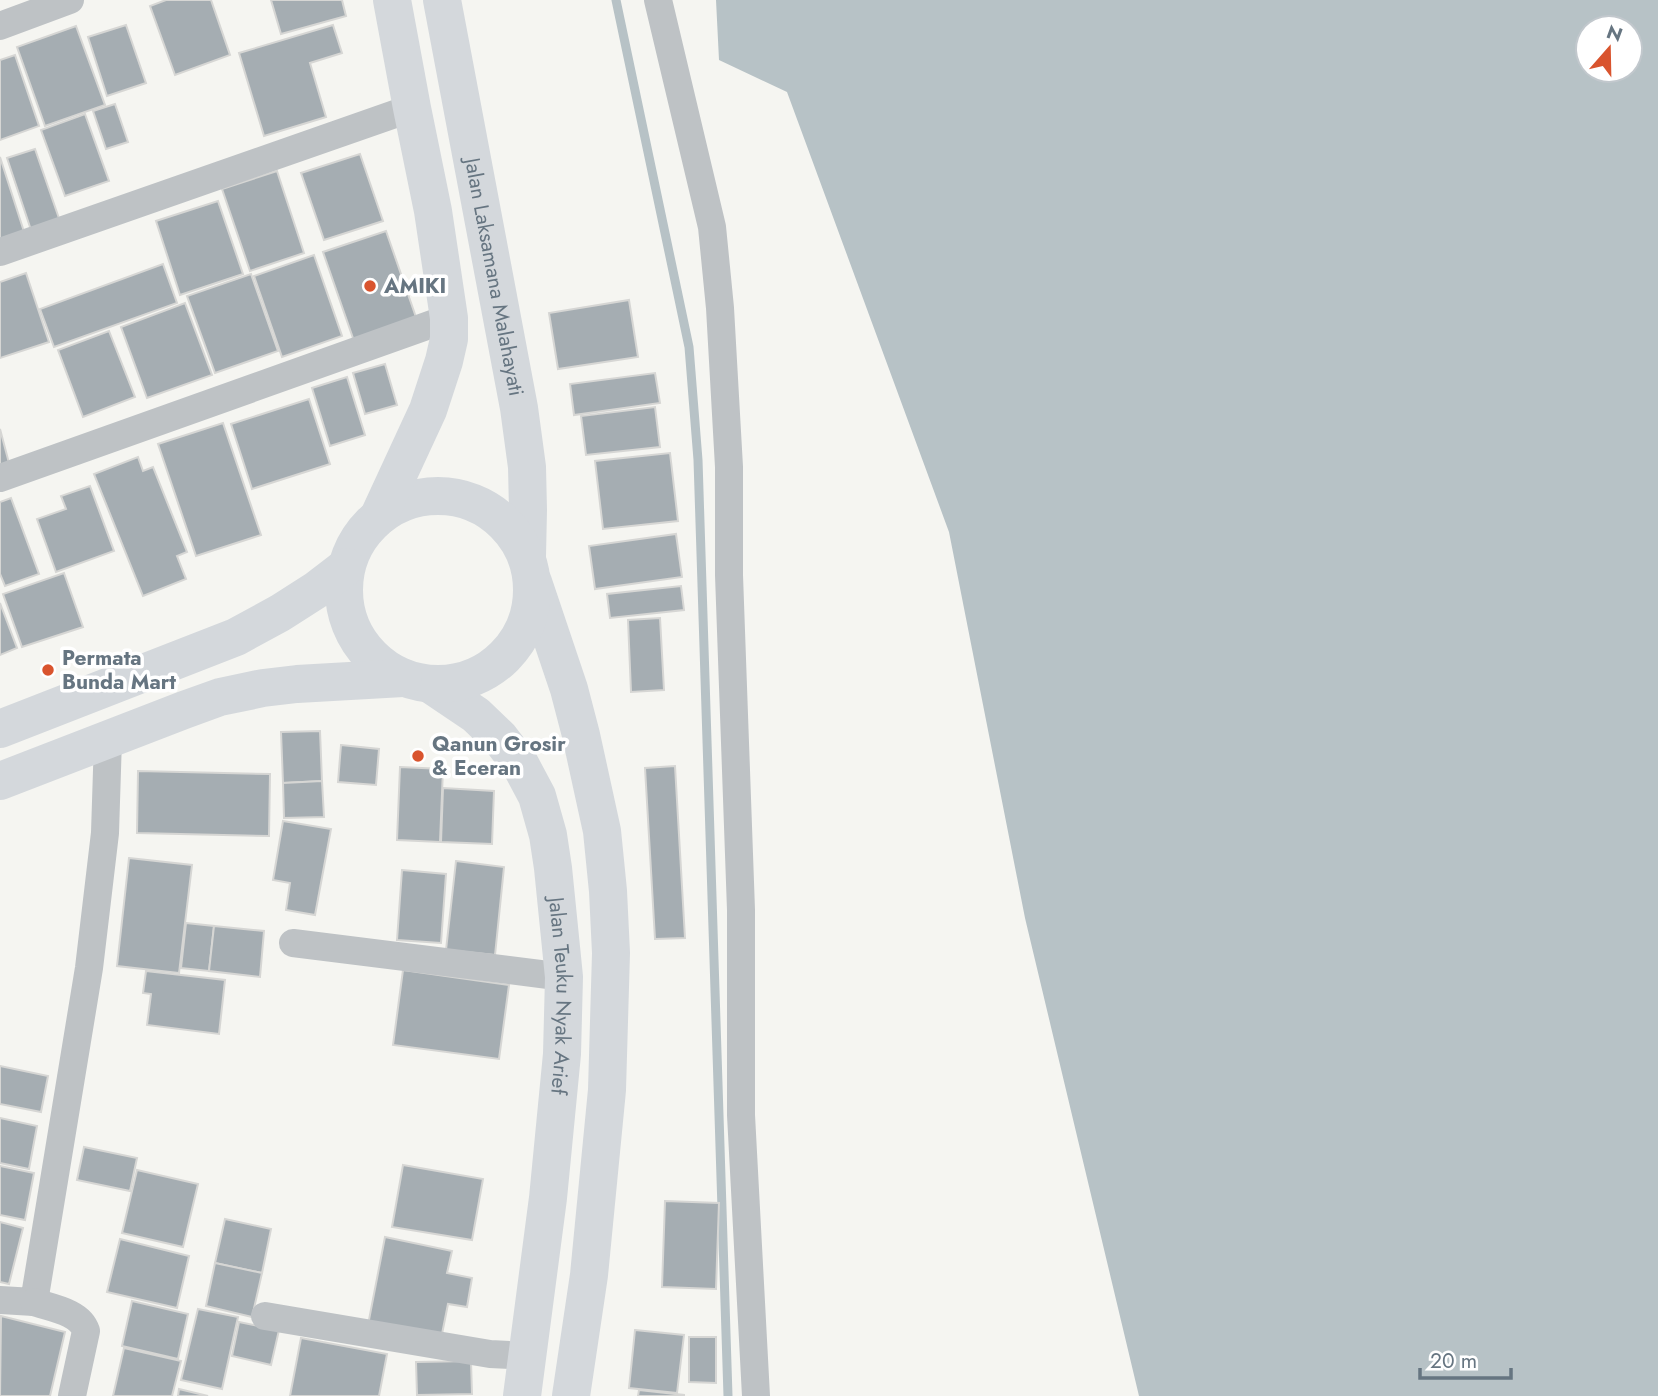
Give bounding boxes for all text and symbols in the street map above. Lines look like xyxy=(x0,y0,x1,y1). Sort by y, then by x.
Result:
north arrow xyxy=(1574,14,1644,84)
text: N xyxy=(1603,18,1626,49)
street label: Jalan Laksamana Malahayati xyxy=(457,153,531,399)
place label: AMIKI xyxy=(383,271,446,301)
marker: AMIKI xyxy=(362,278,378,294)
place label: Permata Bunda Mart xyxy=(62,643,176,697)
marker: Permata Bunda Mart xyxy=(40,662,56,678)
place label: Qanun Grosir & Eceran xyxy=(432,729,566,783)
marker: Qanun Grosir & Eceran xyxy=(410,748,426,764)
street label: Jalan Teuku Nyak Arief xyxy=(541,893,579,1097)
scale bar xyxy=(1420,1336,1511,1380)
text: 20 m xyxy=(1430,1346,1477,1376)

